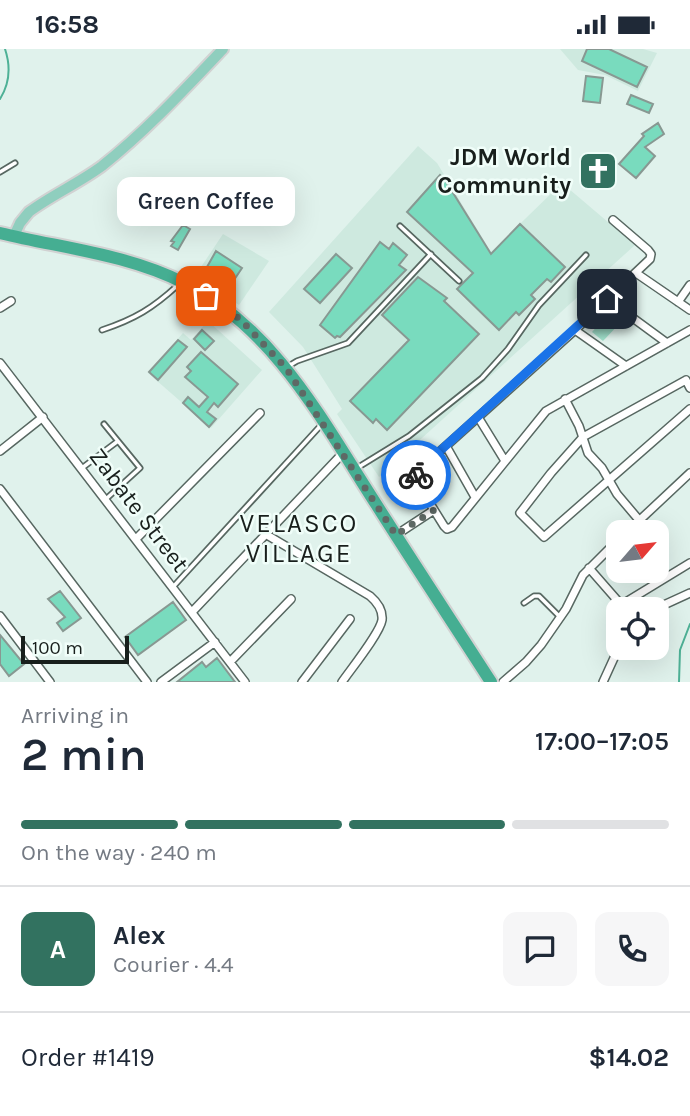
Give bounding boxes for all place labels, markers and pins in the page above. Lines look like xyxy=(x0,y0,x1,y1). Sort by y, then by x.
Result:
place label: JDM World Community xyxy=(437,143,571,199)
church icon: JDM World Community xyxy=(577,150,619,192)
callout: Green Coffee xyxy=(117,177,295,226)
pin xyxy=(176,266,236,326)
pin xyxy=(577,269,637,329)

